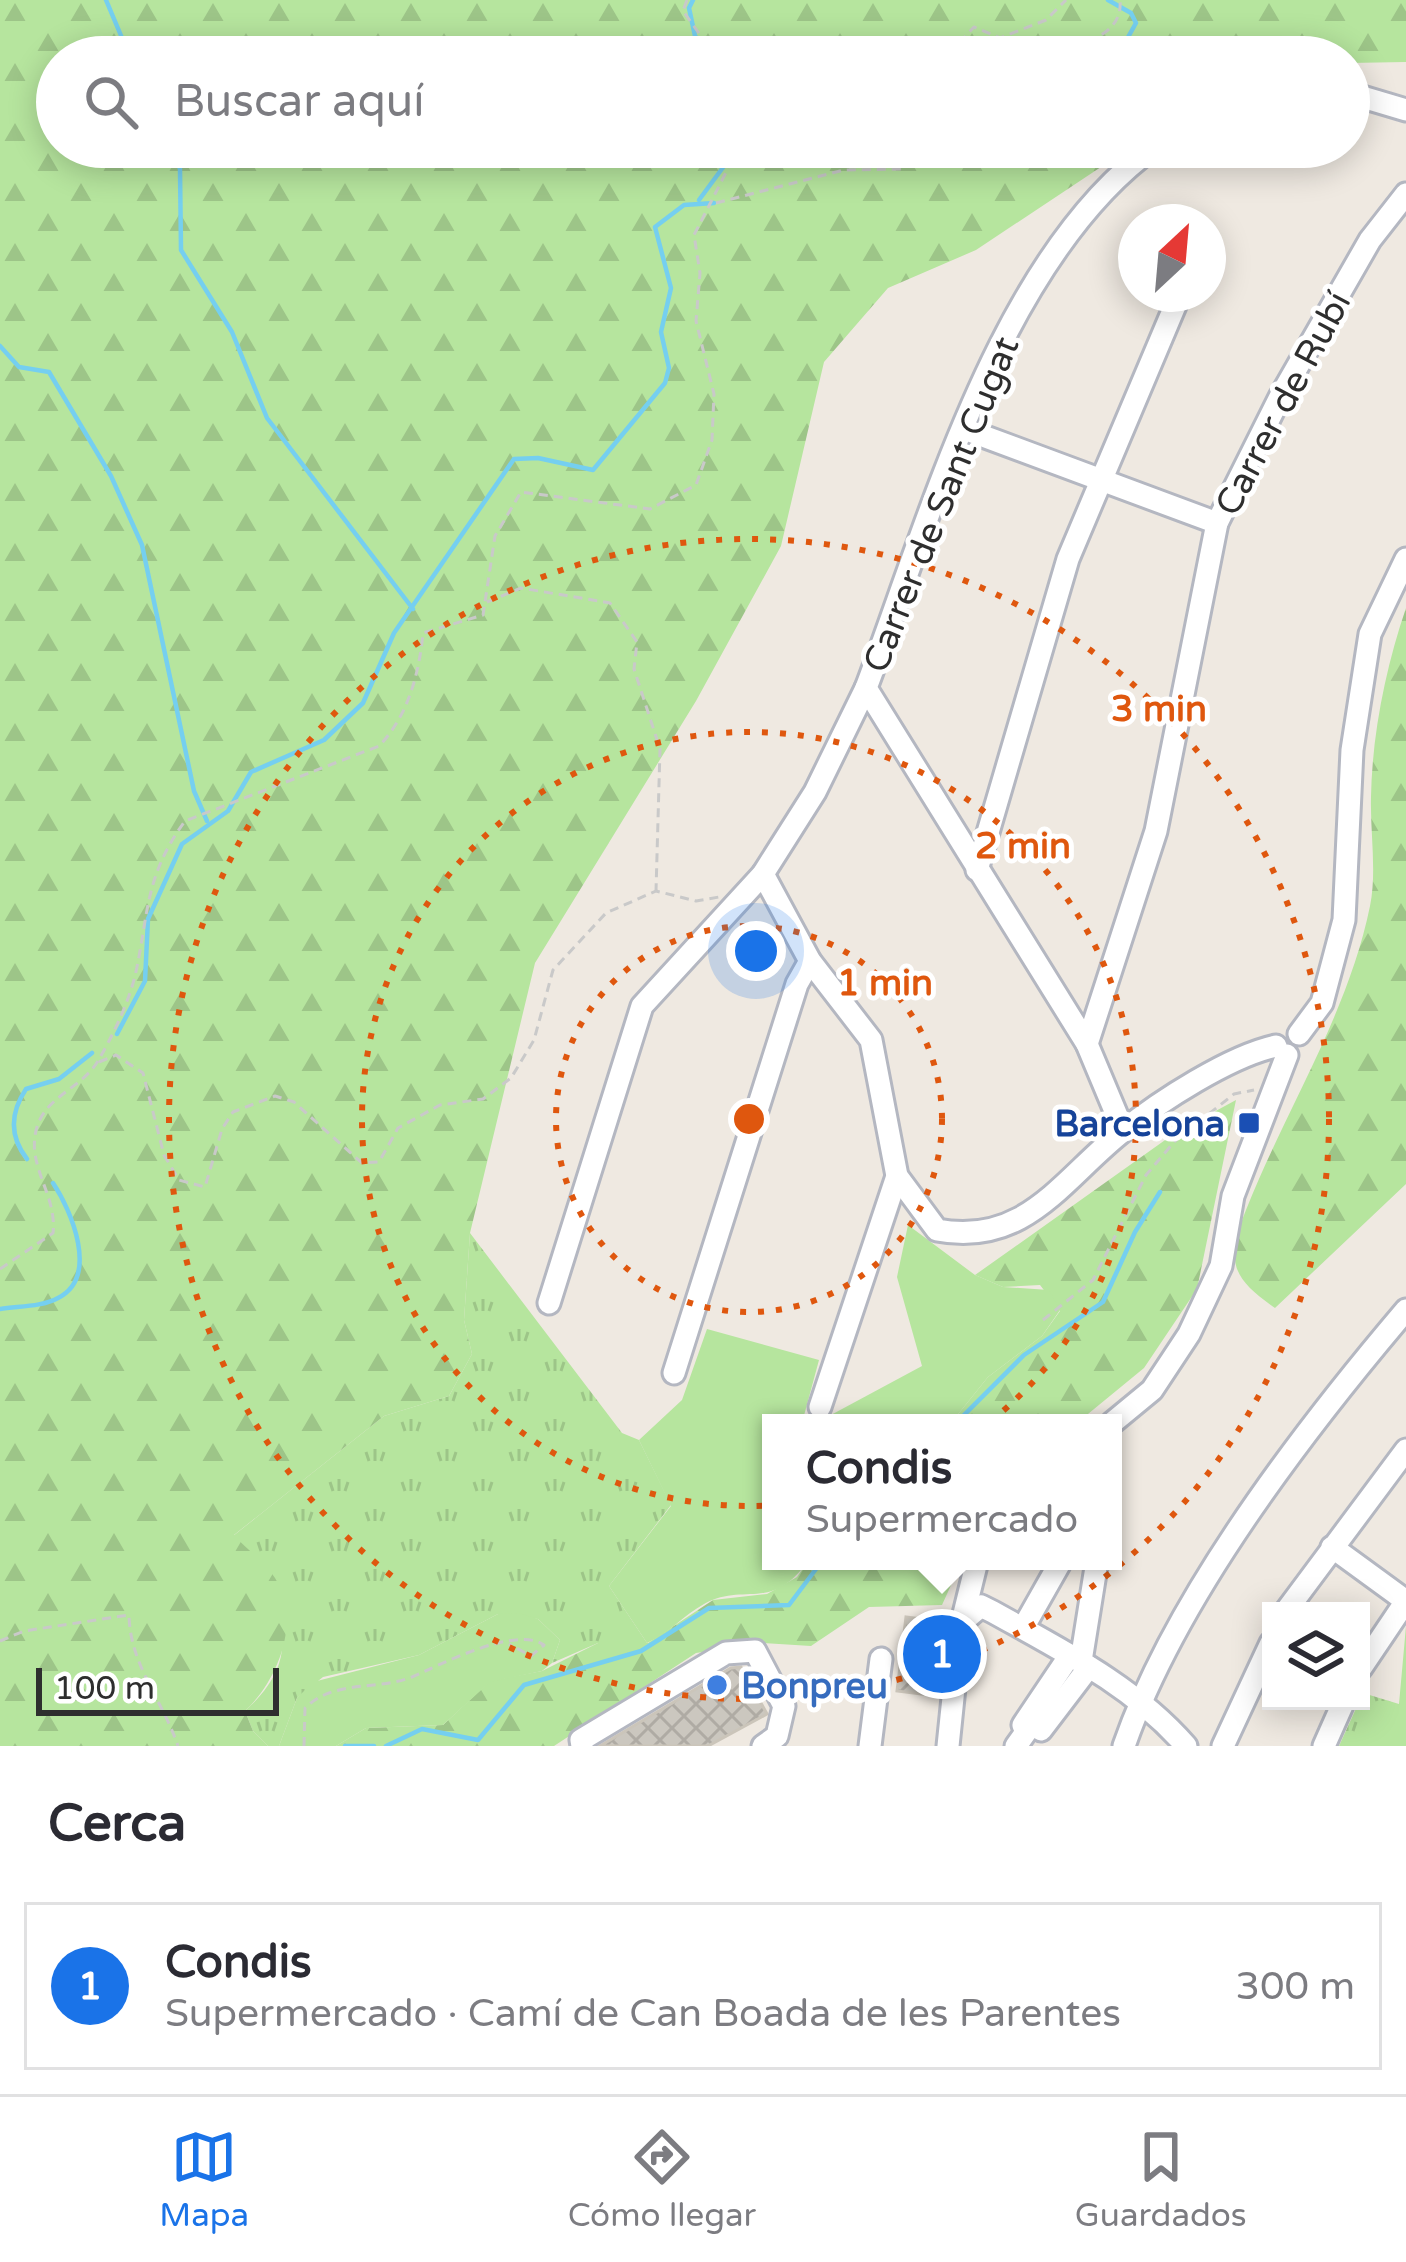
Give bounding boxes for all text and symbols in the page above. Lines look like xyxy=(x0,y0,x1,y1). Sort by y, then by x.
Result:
search box xyxy=(36,36,1370,168)
icon: search xyxy=(78,69,144,135)
text: Buscar aquí xyxy=(174,75,424,129)
north arrow xyxy=(1118,204,1226,312)
street label: Carrer de Rubí xyxy=(1206,284,1360,523)
street label: Carrer de Sant Cugat xyxy=(854,330,1028,679)
text: 3 min xyxy=(1111,688,1207,731)
text: 2 min xyxy=(975,825,1071,868)
your location xyxy=(726,921,786,981)
text: 1 min xyxy=(837,962,933,1005)
centre of rings xyxy=(728,1098,770,1140)
place label: Barcelona xyxy=(1054,1103,1225,1146)
marker: Barcelona xyxy=(1236,1110,1262,1136)
popup xyxy=(762,1414,1122,1570)
text: Condis xyxy=(806,1442,952,1496)
text: Supermercado xyxy=(806,1496,1078,1543)
map controls xyxy=(1262,1602,1370,1710)
button: layers xyxy=(1262,1602,1370,1710)
pin: 1 xyxy=(903,1609,981,1699)
scale bar xyxy=(36,1662,279,1715)
place label: Bonpreu xyxy=(741,1665,888,1708)
text: 100 m xyxy=(54,1669,155,1708)
marker: Bonpreu xyxy=(704,1672,730,1698)
text: Cerca xyxy=(48,1793,186,1855)
text: Condis xyxy=(165,1936,312,1990)
text: 1 xyxy=(78,1963,102,2010)
text: 300 m xyxy=(1236,1963,1355,2010)
text: Supermercado · Camí de Can Boada de les Parentes xyxy=(165,1990,1121,2037)
tab: Mapa xyxy=(159,2124,249,2235)
tab: Cómo llegar xyxy=(568,2124,756,2235)
tab: Guardados xyxy=(1075,2124,1247,2235)

